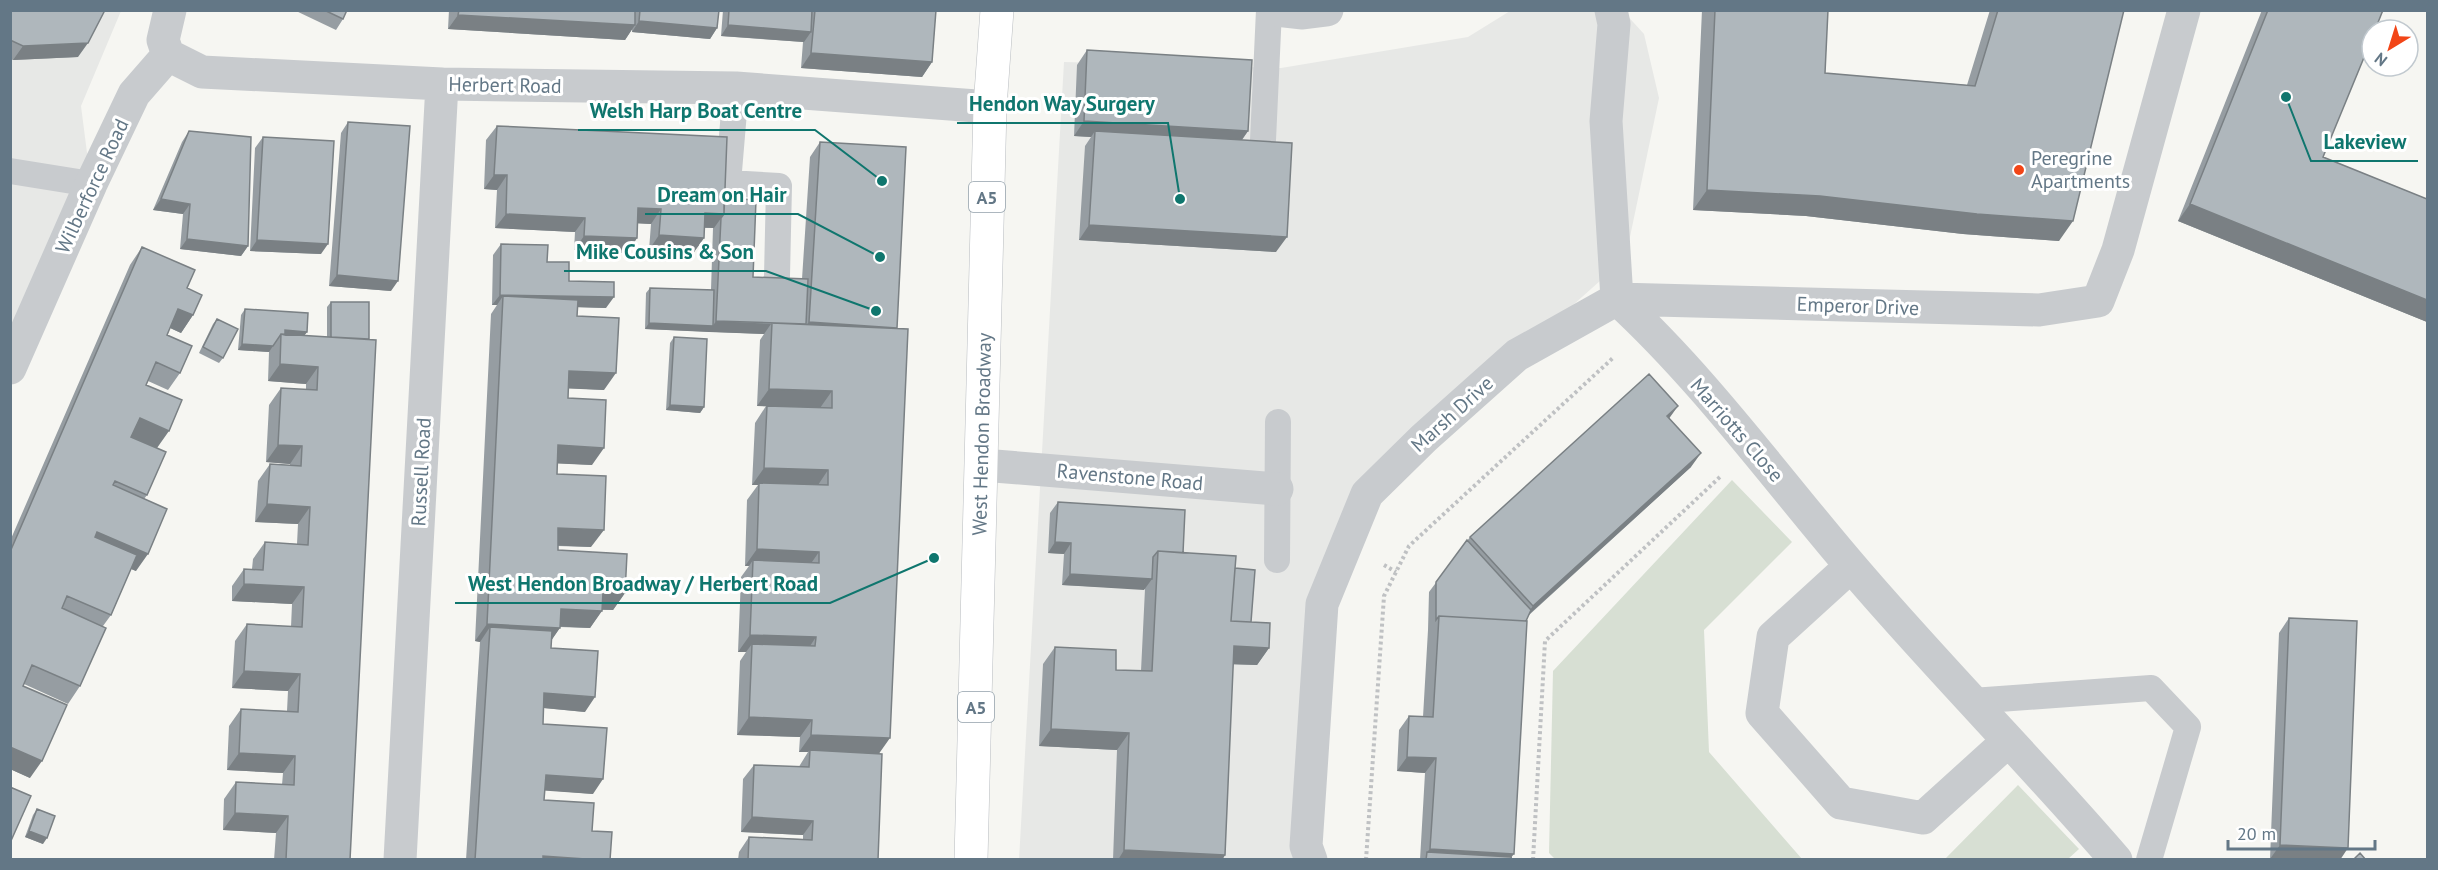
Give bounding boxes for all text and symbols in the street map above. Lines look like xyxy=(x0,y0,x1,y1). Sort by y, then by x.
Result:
north arrow xyxy=(2360,18,2420,78)
text: N xyxy=(2370,49,2391,71)
street label: Herbert Road xyxy=(448,71,562,99)
callout: Hendon Way Surgery xyxy=(957,84,1168,123)
text: Hendon Way Surgery xyxy=(969,90,1156,117)
callout: Welsh Harp Boat Centre xyxy=(578,91,815,130)
text: Welsh Harp Boat Centre xyxy=(590,97,802,124)
street label: Wilberforce Road xyxy=(49,115,135,257)
callout: Lakeview xyxy=(2311,122,2418,161)
text: Lakeview xyxy=(2323,128,2407,155)
place label: Peregrine Apartments xyxy=(2031,145,2130,194)
marker: Peregrine Apartments xyxy=(2012,163,2026,177)
callout: Dream on Hair xyxy=(645,175,798,214)
text: Dream on Hair xyxy=(657,181,787,208)
road number: A5 xyxy=(969,182,1005,212)
callout: Mike Cousins & Son xyxy=(564,232,766,271)
text: Mike Cousins & Son xyxy=(576,238,754,265)
street label: Emperor Drive xyxy=(1796,291,1920,321)
street label: West Hendon Broadway xyxy=(966,332,997,536)
street label: Marsh Drive xyxy=(1405,370,1499,458)
street label: Marriotts Close xyxy=(1685,373,1789,487)
street label: Russell Road xyxy=(405,417,437,527)
street label: Ravenstone Road xyxy=(1056,458,1204,496)
callout: West Hendon Broadway / Herbert Road xyxy=(455,564,830,603)
text: West Hendon Broadway / Herbert Road xyxy=(468,570,818,597)
road number: A5 xyxy=(958,692,994,722)
scale bar xyxy=(2228,813,2375,851)
text: 20 m xyxy=(2237,822,2276,845)

